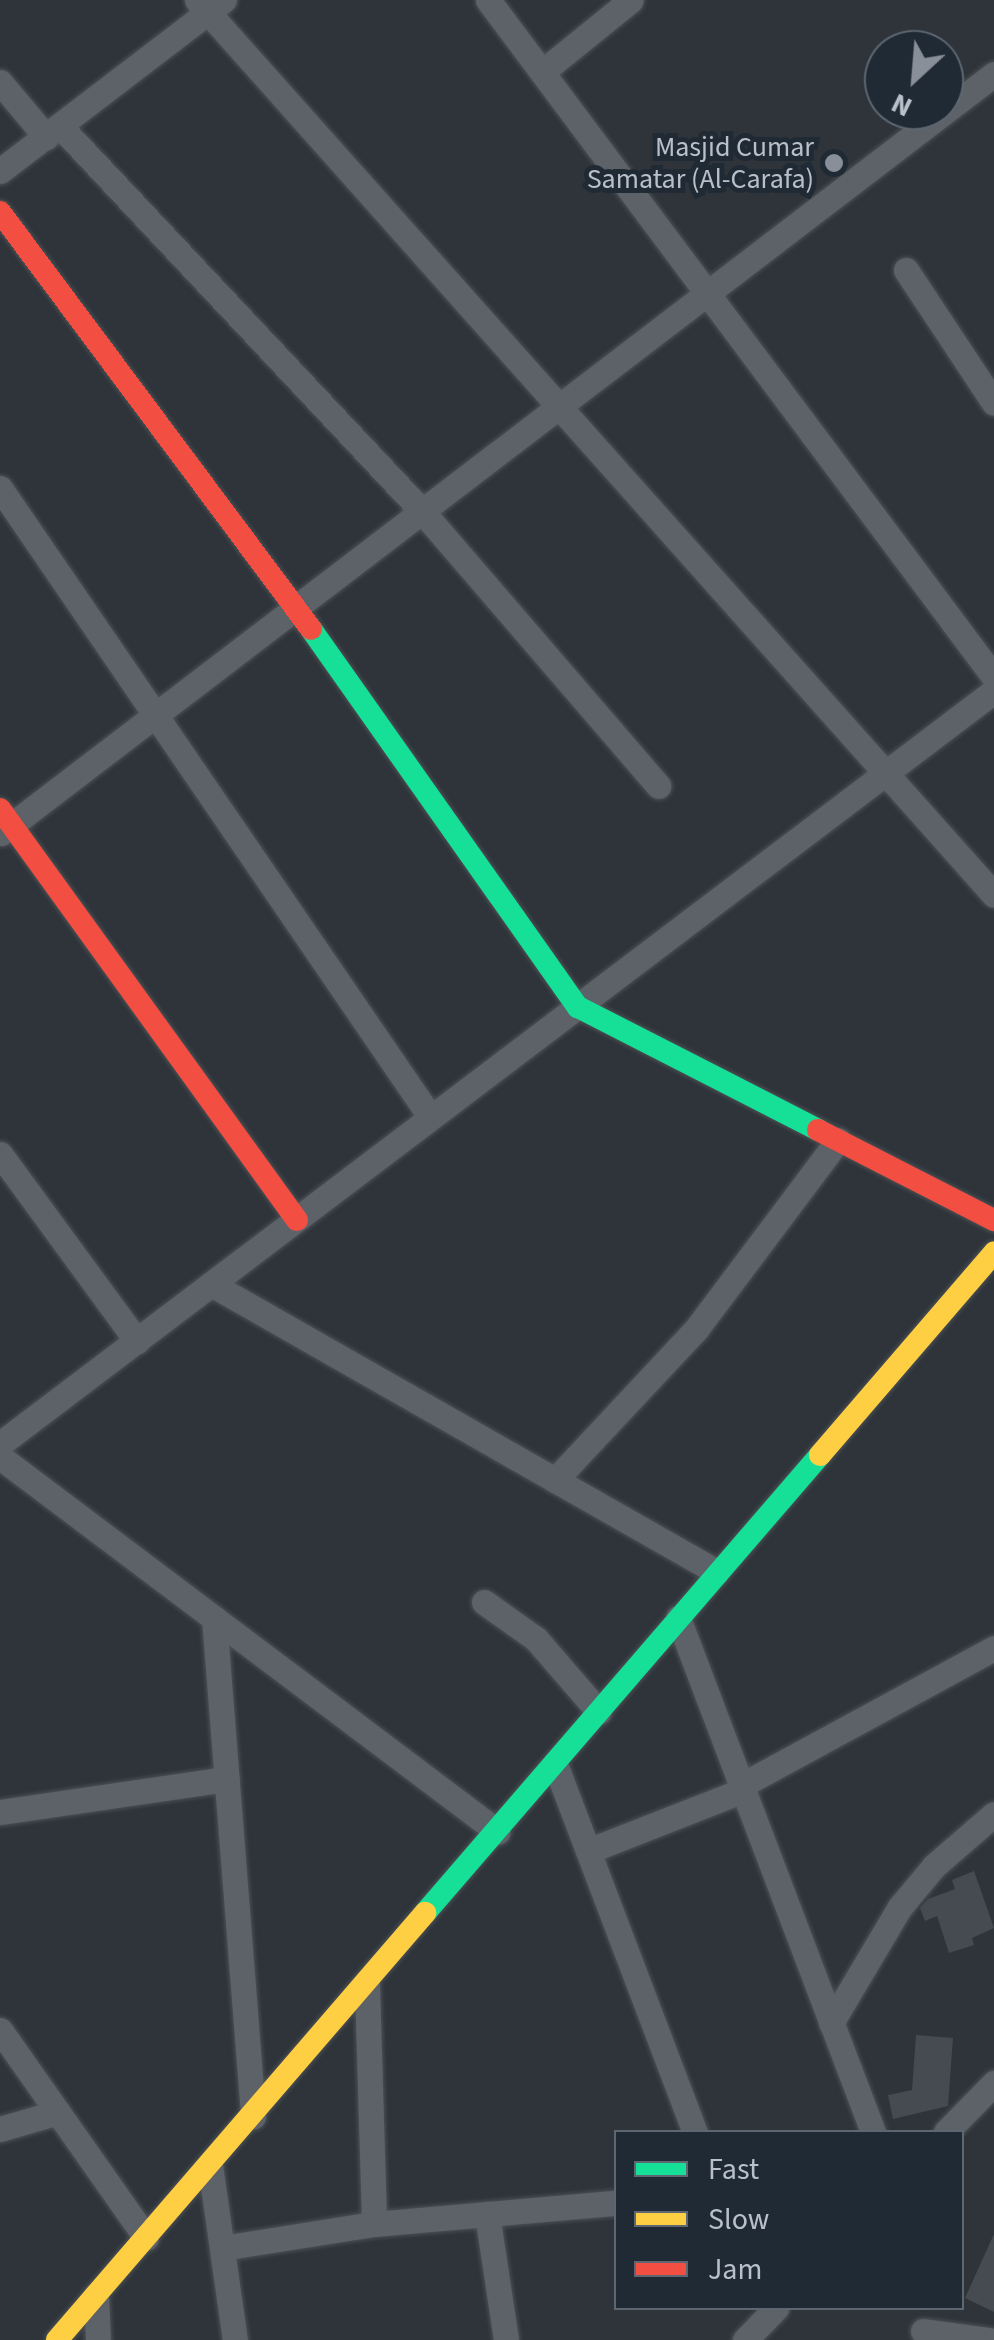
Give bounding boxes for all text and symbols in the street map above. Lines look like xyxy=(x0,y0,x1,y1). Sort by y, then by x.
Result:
north arrow xyxy=(864,30,964,130)
text: N xyxy=(885,83,919,127)
place label: Masjid Cumar Samatar (Al-Carafa) xyxy=(587,130,814,196)
marker: Masjid Cumar Samatar (Al-Carafa) xyxy=(823,152,845,174)
legend xyxy=(614,2130,964,2310)
text: Fast xyxy=(708,2148,759,2191)
text: Slow xyxy=(708,2198,769,2241)
text: Jam xyxy=(708,2248,762,2291)

